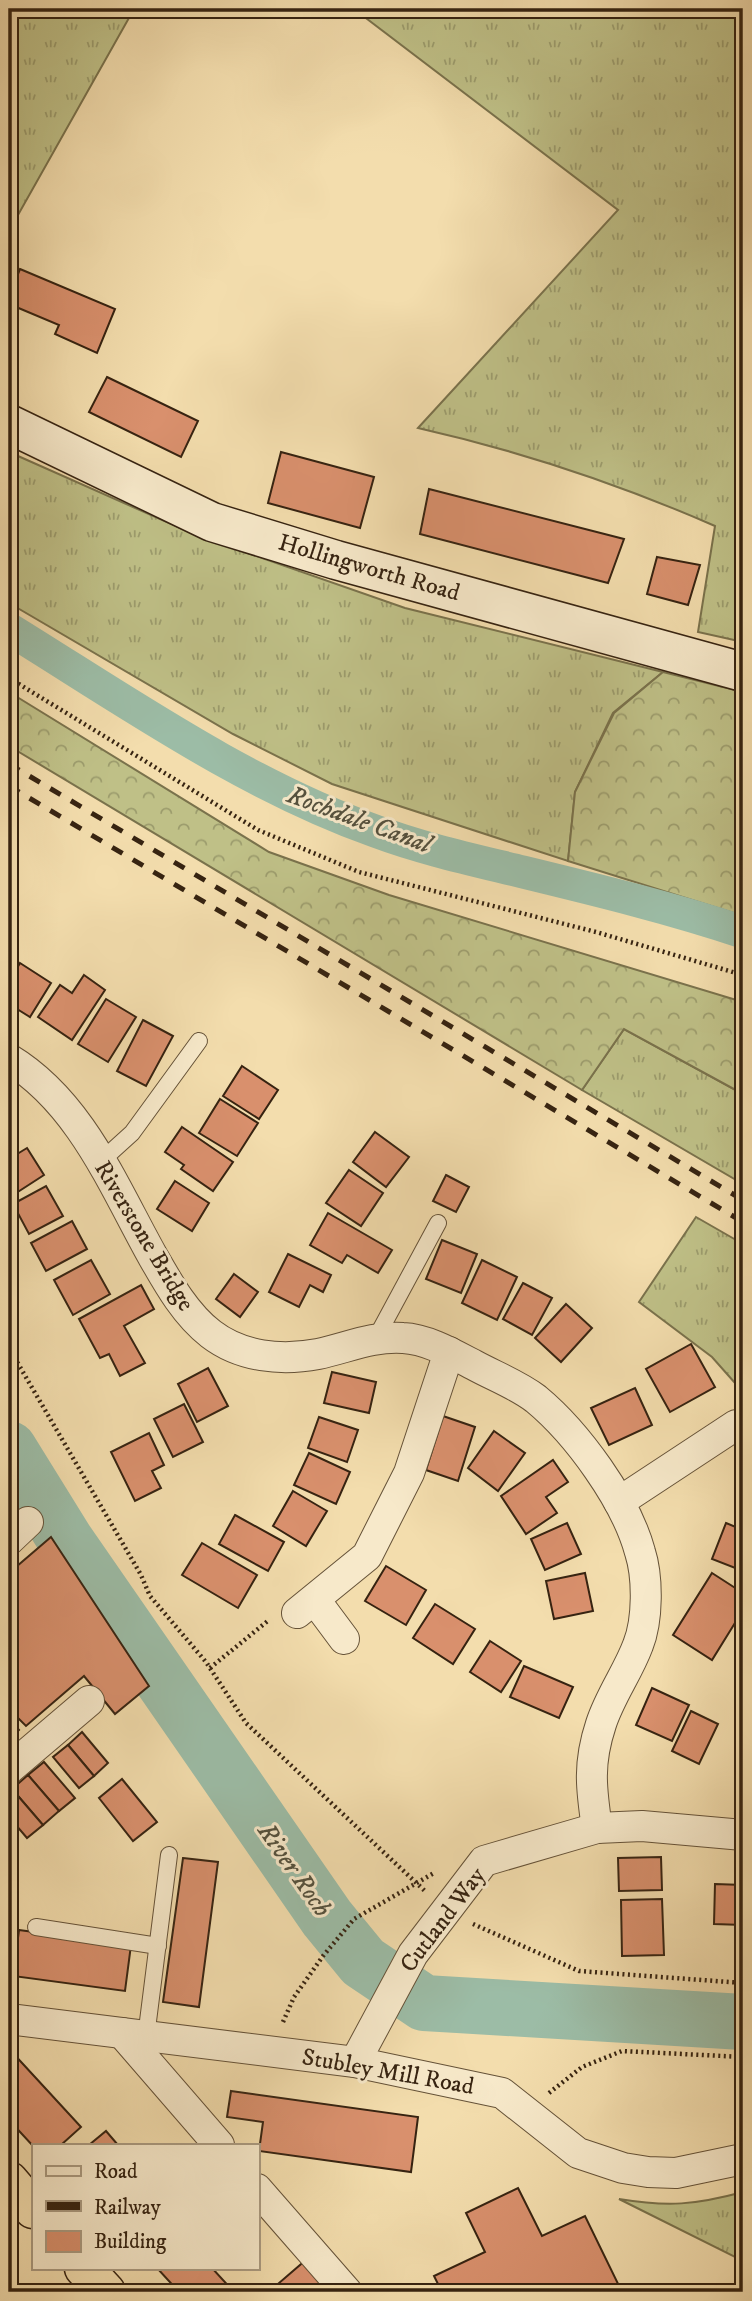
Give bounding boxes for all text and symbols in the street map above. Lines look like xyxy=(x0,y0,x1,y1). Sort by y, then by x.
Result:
street label: Hollingworth Road xyxy=(275,528,463,608)
water label: Rochdale Canal xyxy=(282,778,439,862)
street label: Riverstone Bridge xyxy=(87,1155,201,1317)
water label: River Roch xyxy=(249,1816,339,1924)
street label: Cutland Way xyxy=(394,1861,493,1979)
street label: Stubley Mill Road xyxy=(300,2042,476,2102)
legend xyxy=(32,2144,259,2270)
text: Road xyxy=(94,2159,138,2185)
text: Railway xyxy=(94,2195,162,2221)
text: Building xyxy=(94,2229,167,2255)

